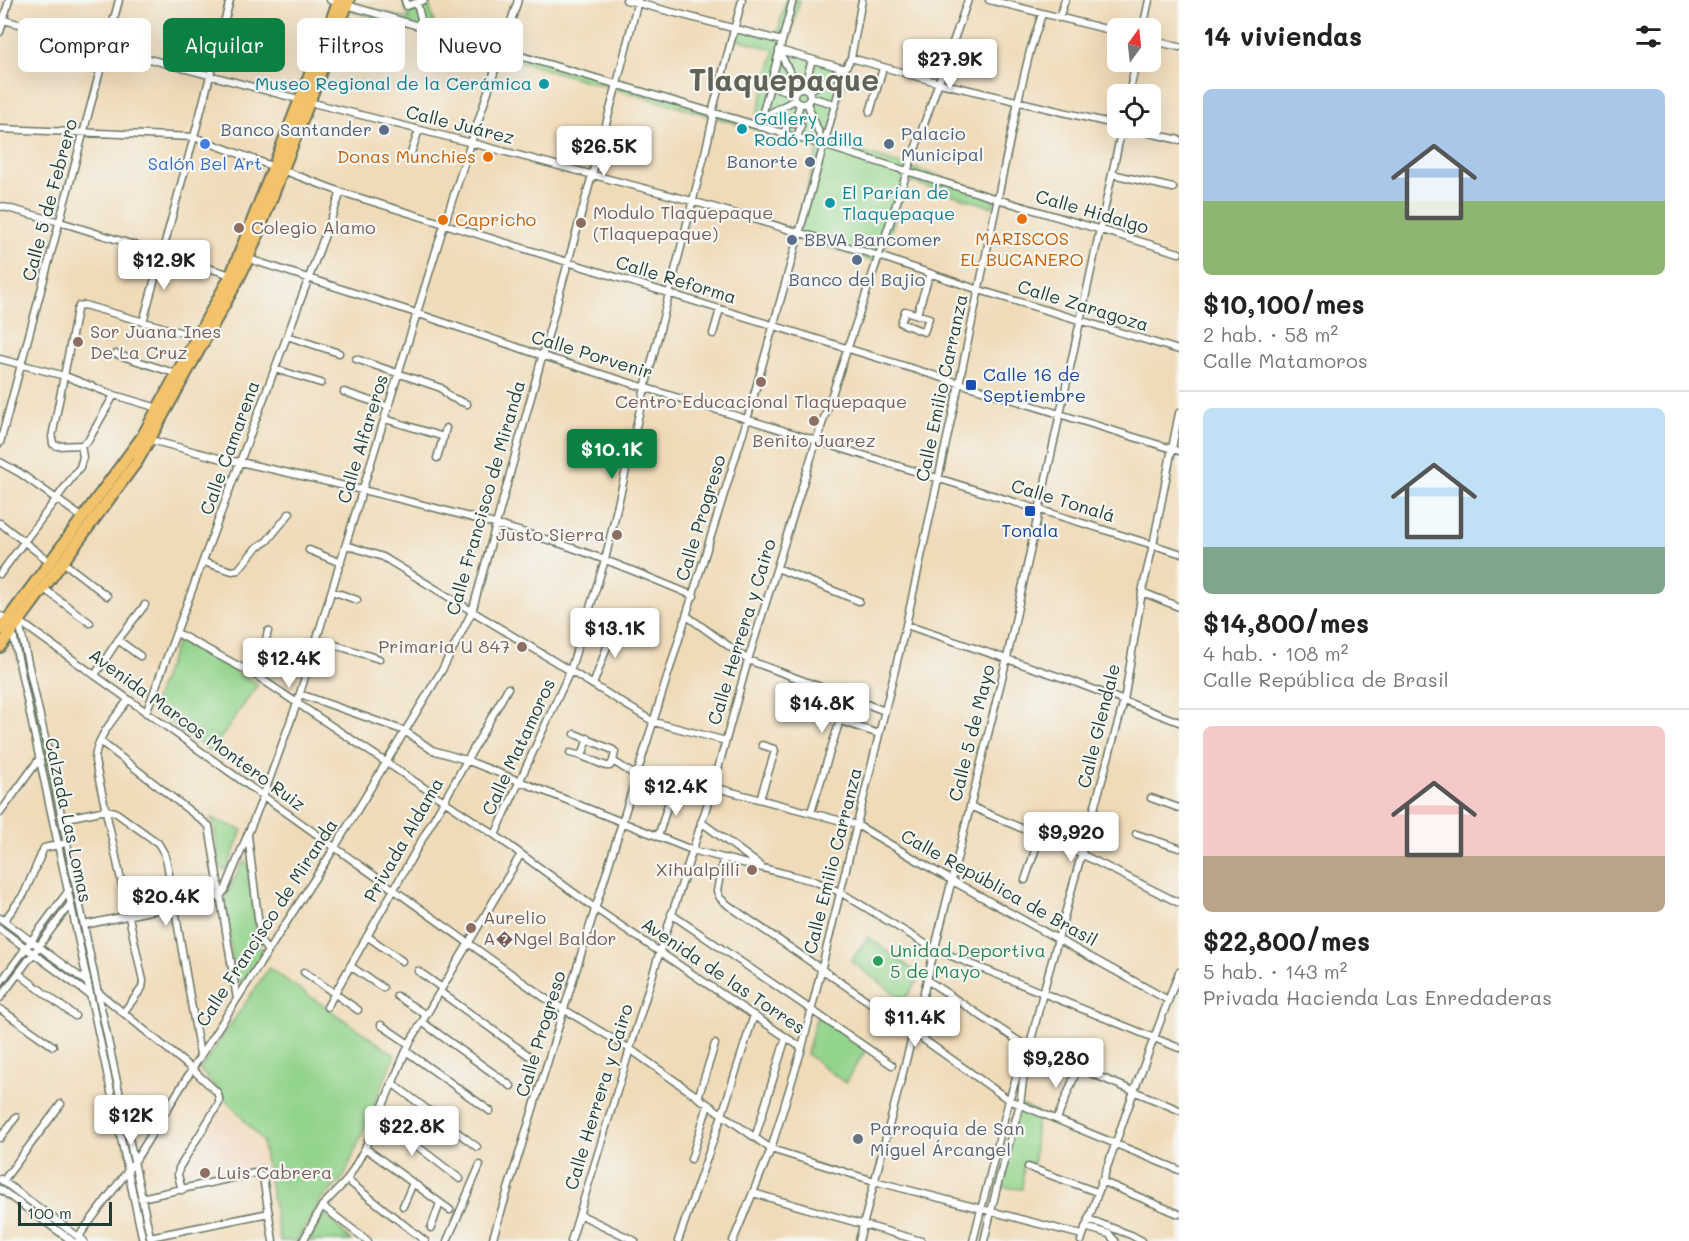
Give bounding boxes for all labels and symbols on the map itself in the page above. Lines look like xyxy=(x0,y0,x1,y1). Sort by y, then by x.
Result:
north arrow xyxy=(1107,18,1161,72)
pin: $27.9K xyxy=(901,39,999,90)
district label: Tlaquepaque xyxy=(689,59,879,99)
place label: Museo Regional de la Cerámica xyxy=(255,71,532,95)
marker: Museo Regional de la Cerámica xyxy=(537,77,551,91)
street label: Calle Juárez xyxy=(403,99,517,149)
place label: Gallery Rodó Padilla xyxy=(754,106,863,151)
street label: Calle 5 de Febrero xyxy=(16,116,82,284)
place label: Banco Santander xyxy=(221,117,372,141)
place label: Palacio Municipal xyxy=(901,121,984,166)
marker: Gallery Rodó Padilla xyxy=(735,122,749,136)
marker: Banco Santander xyxy=(377,123,391,137)
pin: $26.5K xyxy=(555,126,653,177)
marker: Salón Bel Art xyxy=(198,137,212,151)
marker: Palacio Municipal xyxy=(882,137,896,151)
place label: Donas Munchies xyxy=(337,144,476,168)
place label: Banorte xyxy=(727,149,798,173)
marker: Donas Munchies xyxy=(481,150,495,164)
place label: Salón Bel Art xyxy=(148,151,262,175)
marker: Banorte xyxy=(803,155,817,169)
place label: El Parían de Tlaquepaque xyxy=(842,180,955,225)
street label: Calle Hidalgo xyxy=(1033,183,1152,239)
marker: El Parían de Tlaquepaque xyxy=(823,196,837,210)
place label: Modulo Tlaquepaque (Tlaquepaque) xyxy=(593,200,773,245)
place label: Capricho xyxy=(455,207,536,231)
marker: MARISCOS EL BUCANERO xyxy=(1015,212,1029,226)
marker: Capricho xyxy=(436,213,450,227)
place label: Colegio Alamo xyxy=(251,215,376,239)
marker: Modulo Tlaquepaque (Tlaquepaque) xyxy=(574,216,588,230)
marker: Colegio Alamo xyxy=(232,221,246,235)
place label: MARISCOS EL BUCANERO xyxy=(960,226,1084,271)
place label: BBVA Bancomer xyxy=(804,227,942,251)
marker: BBVA Bancomer xyxy=(785,233,799,247)
pin: $12.9K xyxy=(115,240,213,291)
street label: Calle Reforma xyxy=(613,249,740,309)
marker: Banco del Bajio xyxy=(850,253,864,267)
place label: Banco del Bajio xyxy=(789,267,926,291)
street label: Calle Zaragoza xyxy=(1015,274,1152,336)
street label: Calle Emilio Carranza xyxy=(909,292,973,484)
place label: Sor Juana Ines De La Cruz xyxy=(90,319,221,364)
street label: Calle Porvenir xyxy=(529,324,656,384)
marker: Sor Juana Ines De La Cruz xyxy=(71,335,85,349)
place label: Calle 16 de Septiembre xyxy=(983,362,1086,407)
street label: Calle Alfareros xyxy=(331,371,393,506)
marker: Centro Educacional Tlaquepaque xyxy=(754,375,768,389)
street label: Calle Camarena xyxy=(194,377,264,518)
street label: Calle Francisco de Miranda xyxy=(440,378,530,618)
marker: Calle 16 de Septiembre xyxy=(964,378,978,392)
place label: Centro Educacional Tlaquepaque xyxy=(615,389,907,413)
marker: Benito Juarez xyxy=(807,414,821,428)
place label: Benito Juarez xyxy=(752,428,876,452)
pin: $10.1K xyxy=(563,429,661,480)
street label: Calle Progreso xyxy=(669,451,731,584)
street label: Calle Tonalá xyxy=(1008,473,1118,527)
marker: Tonala xyxy=(1023,504,1037,518)
place label: Tonala xyxy=(1001,518,1059,542)
place label: Justo Sierra xyxy=(496,522,605,546)
marker: Justo Sierra xyxy=(610,528,624,542)
street label: Calle Herrera y Cairo xyxy=(701,535,781,728)
pin: $13.1K xyxy=(566,608,664,659)
place label: Primaria U 847 xyxy=(378,634,510,658)
pin: $12.4K xyxy=(240,638,338,689)
marker: Primaria U 847 xyxy=(515,640,529,654)
street label: Avenida Marcos Montero Ruiz xyxy=(85,642,311,816)
street label: Calle Glendale xyxy=(1071,661,1125,790)
street label: Calle 5 de Mayo xyxy=(942,662,1000,804)
street label: Calle Matamoros xyxy=(476,674,560,819)
pin: $14.8K xyxy=(773,683,871,734)
street label: Calzada Las Lomas xyxy=(40,735,98,904)
street label: Calle Emilio Carranza xyxy=(797,765,867,956)
pin: $12.4K xyxy=(627,766,725,817)
street label: Privada Aldama xyxy=(358,773,448,906)
pin: $9,920 xyxy=(1022,812,1120,863)
street label: Calle Francisco de Miranda xyxy=(190,814,342,1031)
street label: Calle República de Brasil xyxy=(897,823,1102,951)
place label: Xihualpilli xyxy=(656,857,740,881)
marker: Xihualpilli xyxy=(745,863,759,877)
pin: $20.4K xyxy=(117,876,215,927)
place label: Aurelio A�Ngel Baldor xyxy=(483,905,617,950)
street label: Avenida de las Torres xyxy=(637,911,810,1039)
marker: Aurelio A�Ngel Baldor xyxy=(464,921,478,935)
place label: Unidad Deportiva 5 de Mayo xyxy=(890,938,1046,983)
marker: Unidad Deportiva 5 de Mayo xyxy=(871,954,885,968)
street label: Calle Progreso xyxy=(509,967,571,1100)
pin: $11.4K xyxy=(866,997,964,1048)
street label: Calle Herrera y Cairo xyxy=(558,1000,638,1193)
pin: $9,280 xyxy=(1007,1038,1105,1089)
pin: $12K xyxy=(95,1095,167,1146)
pin: $22.8K xyxy=(363,1106,461,1157)
place label: Parroquia de San Miguel Árcangel xyxy=(870,1116,1024,1161)
marker: Parroquia de San Miguel Árcangel xyxy=(851,1132,865,1146)
place label: Luis Cabrera xyxy=(217,1160,332,1184)
marker: Luis Cabrera xyxy=(198,1166,212,1180)
scale bar xyxy=(18,1199,112,1226)

